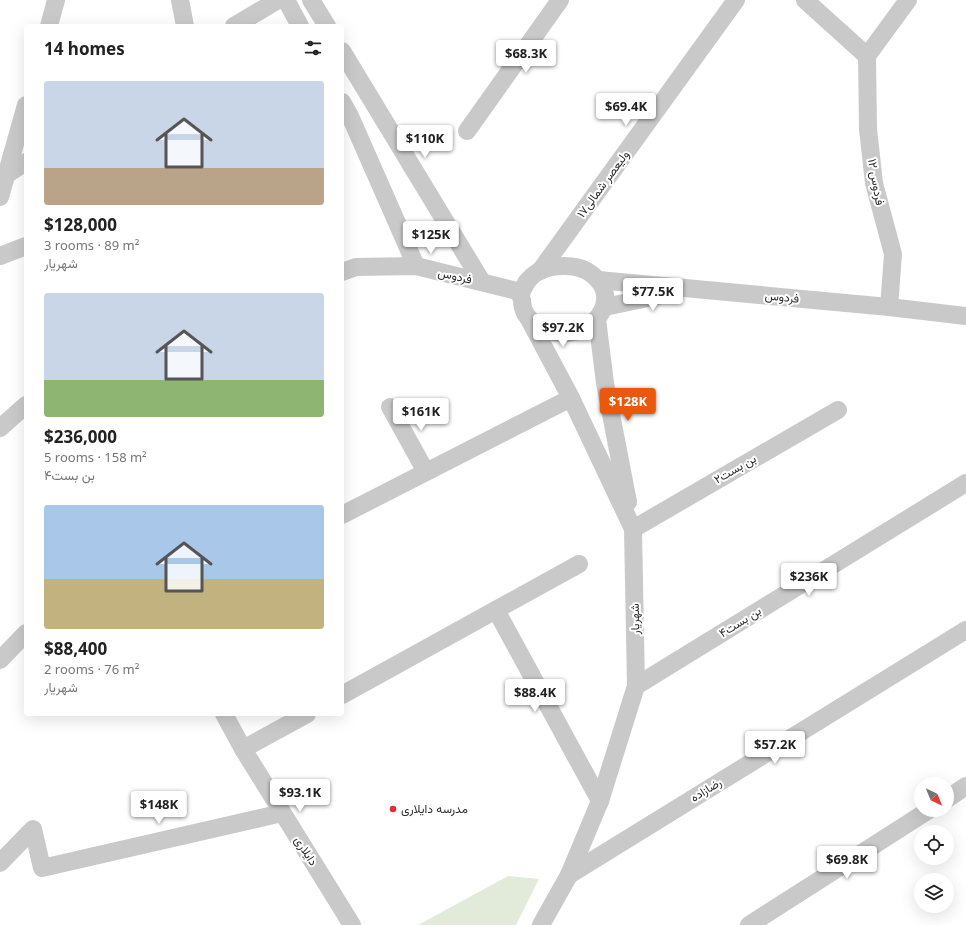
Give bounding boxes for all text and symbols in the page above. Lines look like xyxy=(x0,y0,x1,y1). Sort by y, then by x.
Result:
text: 14 homes xyxy=(44,37,125,60)
icon: filters xyxy=(302,37,324,59)
pin: $68.3K xyxy=(493,40,559,74)
text: $68.3K xyxy=(505,44,547,62)
pin: $69.4K xyxy=(593,93,659,127)
text: $69.4K xyxy=(605,97,647,115)
icon: home xyxy=(148,107,220,179)
pin: $110K xyxy=(397,125,453,159)
text: $110K xyxy=(406,129,444,147)
street label: ولیعصر شمالی۱۷ xyxy=(572,147,633,221)
street label: فردوس ۱۲ xyxy=(864,157,889,207)
text: $128,000 xyxy=(44,213,117,236)
pin: $125K xyxy=(403,221,459,255)
text: $125K xyxy=(412,225,450,243)
text: 3 rooms · 89 m² xyxy=(44,236,139,254)
text: شهریار xyxy=(44,254,78,272)
street label: فردوس xyxy=(436,263,474,288)
pin: $77.5K xyxy=(620,278,686,312)
text: $77.5K xyxy=(632,282,674,300)
street label: فردوس xyxy=(764,286,800,307)
pin: $97.2K xyxy=(530,314,596,348)
text: $97.2K xyxy=(542,318,584,336)
icon: home xyxy=(148,319,220,391)
pin: $128K xyxy=(600,388,656,422)
text: $128K xyxy=(609,392,647,410)
pin: $161K xyxy=(393,398,449,432)
text: $161K xyxy=(402,402,440,420)
text: $236,000 xyxy=(44,425,117,448)
text: 5 rooms · 158 m² xyxy=(44,448,147,466)
street label: بن بست۲ xyxy=(710,450,759,488)
text: بن بست۴ xyxy=(44,466,95,484)
icon: home xyxy=(148,531,220,603)
pin: $236K xyxy=(781,563,837,597)
text: $236K xyxy=(790,567,828,585)
street label: بن بست۴ xyxy=(715,602,764,641)
street label: شهریار xyxy=(626,603,643,636)
text: $88,400 xyxy=(44,637,107,660)
text: 2 rooms · 76 m² xyxy=(44,660,139,678)
text: شهریار xyxy=(44,678,78,696)
pin: $88.4K xyxy=(502,679,568,713)
text: $88.4K xyxy=(514,683,556,701)
pin: $57.2K xyxy=(742,731,808,765)
text: $57.2K xyxy=(754,735,796,753)
street label: رضازاده xyxy=(687,773,725,806)
north arrow xyxy=(914,777,954,817)
map controls xyxy=(914,777,954,913)
pin: $93.1K xyxy=(267,779,333,813)
text: $93.1K xyxy=(279,783,321,801)
pin: $148K xyxy=(131,791,187,825)
text: $148K xyxy=(140,795,178,813)
place label: مدرسه دایلاری xyxy=(401,800,468,817)
marker: مدرسه دایلاری xyxy=(388,804,398,814)
button: locate xyxy=(914,825,954,865)
street label: دایلاری xyxy=(291,833,322,869)
pin: $69.8K xyxy=(814,846,880,880)
text: $69.8K xyxy=(826,850,868,868)
button: layers xyxy=(914,873,954,913)

